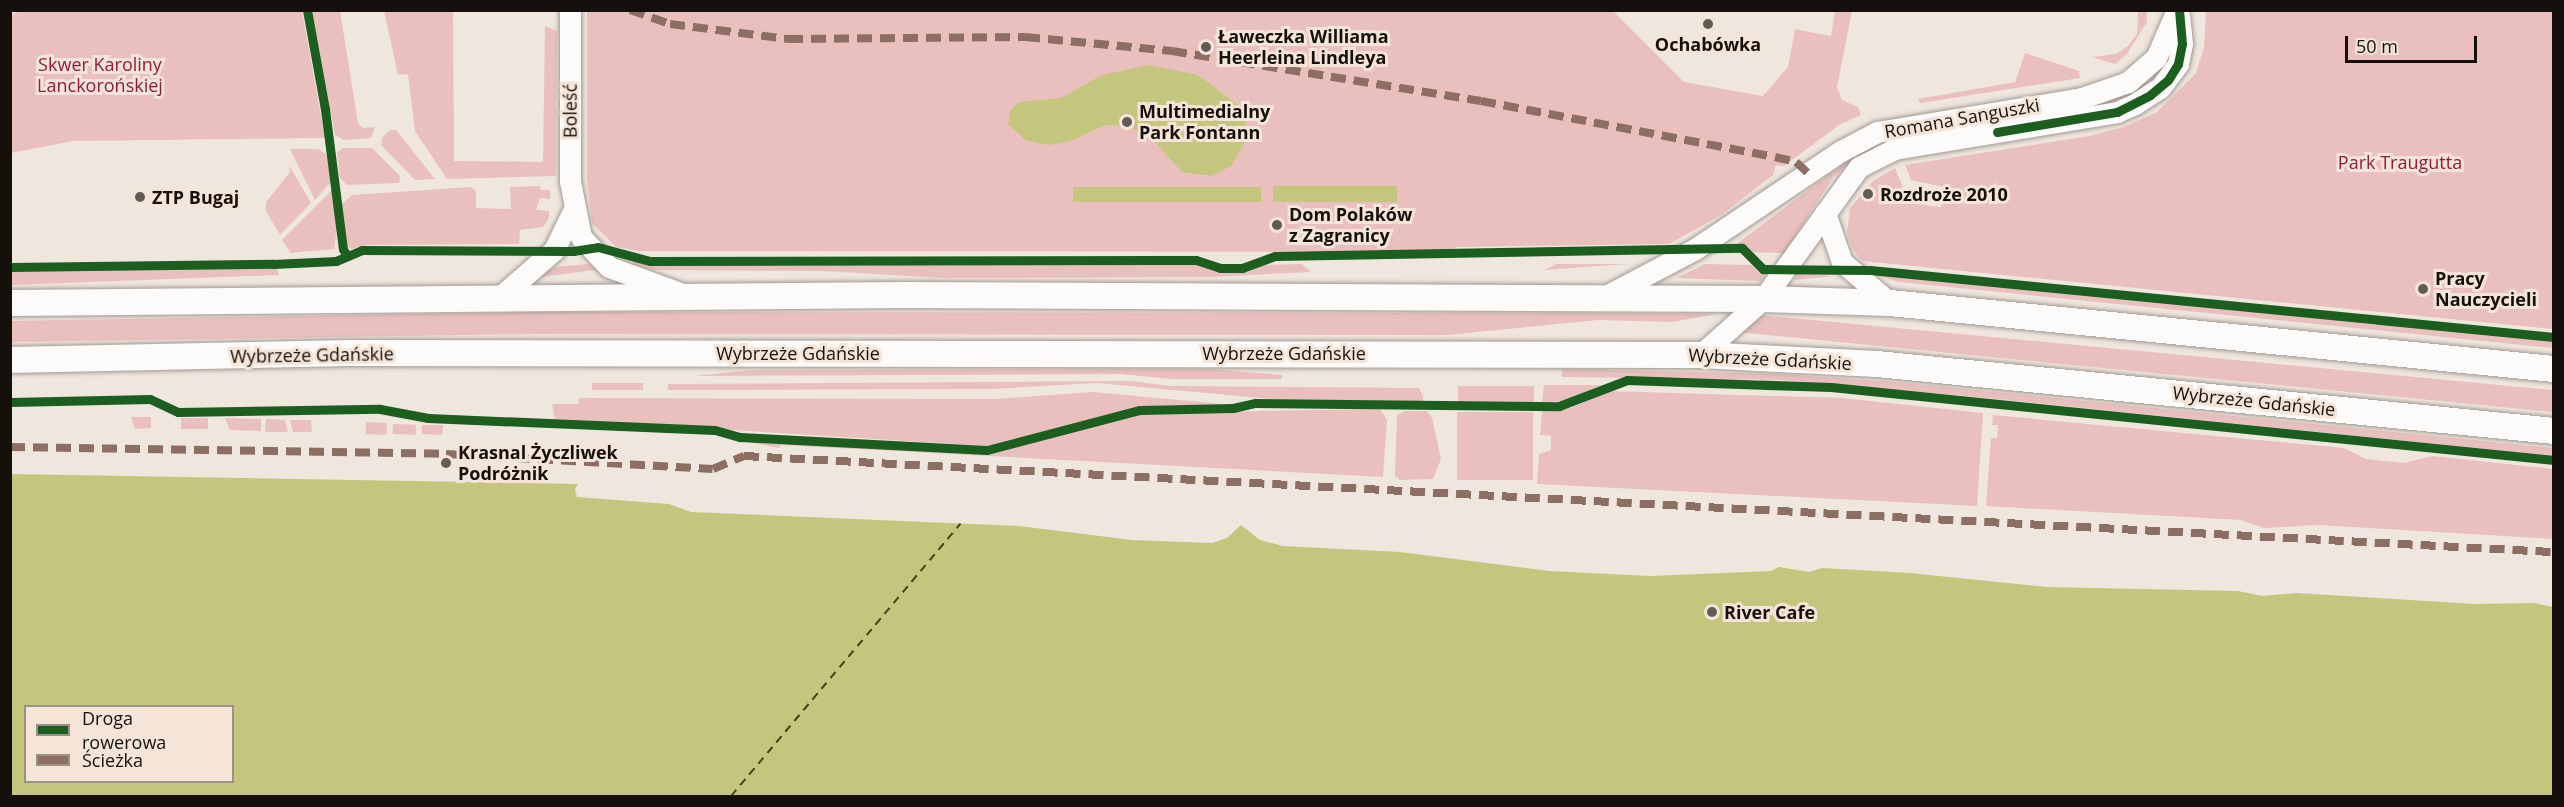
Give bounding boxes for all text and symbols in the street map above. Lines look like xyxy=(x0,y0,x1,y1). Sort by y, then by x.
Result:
marker: Ochabówka xyxy=(1701,17,1715,31)
scale bar xyxy=(2348,24,2480,62)
place label: Ławeczka Williama Heerleina Lindleya xyxy=(1218,26,1389,68)
place label: Ochabówka xyxy=(1655,33,1761,55)
text: 50 m xyxy=(2356,34,2398,58)
marker: Ławeczka Williama Heerleina Lindleya xyxy=(1199,40,1213,54)
park label: Skwer Karoliny Lanckorońskiej xyxy=(37,54,163,97)
street label: Boleść xyxy=(559,84,581,138)
street label: Romana Sanguszki xyxy=(1883,94,2041,142)
place label: Multimedialny Park Fontann xyxy=(1139,101,1270,144)
marker: Multimedialny Park Fontann xyxy=(1120,115,1134,129)
park label: Park Traugutta xyxy=(2338,151,2462,173)
place label: Rozdroże 2010 xyxy=(1880,183,2008,205)
place label: ZTP Bugaj xyxy=(152,186,239,208)
marker: Rozdroże 2010 xyxy=(1861,187,1875,201)
marker: ZTP Bugaj xyxy=(133,190,147,204)
place label: Dom Polaków z Zagranicy xyxy=(1289,204,1412,246)
marker: Dom Polaków z Zagranicy xyxy=(1270,218,1284,232)
place label: Pracy Nauczycieli xyxy=(2435,268,2537,310)
marker: Pracy Nauczycieli xyxy=(2416,282,2430,296)
street label: Wybrzeże Gdańskie xyxy=(716,342,880,364)
street label: Wybrzeże Gdańskie xyxy=(1202,342,1366,364)
street label: Wybrzeże Gdańskie xyxy=(230,343,394,367)
street label: Wybrzeże Gdańskie xyxy=(1688,344,1852,374)
street label: Wybrzeże Gdańskie xyxy=(2172,382,2336,420)
place label: Krasnal Życzliwek Podróżnik xyxy=(458,442,618,484)
marker: Krasnal Życzliwek Podróżnik xyxy=(439,456,453,470)
place label: River Cafe xyxy=(1724,601,1815,623)
marker: River Cafe xyxy=(1705,605,1719,619)
legend xyxy=(24,705,234,783)
text: Droga rowerowa xyxy=(82,706,166,754)
text: Ścieżka xyxy=(82,748,143,772)

